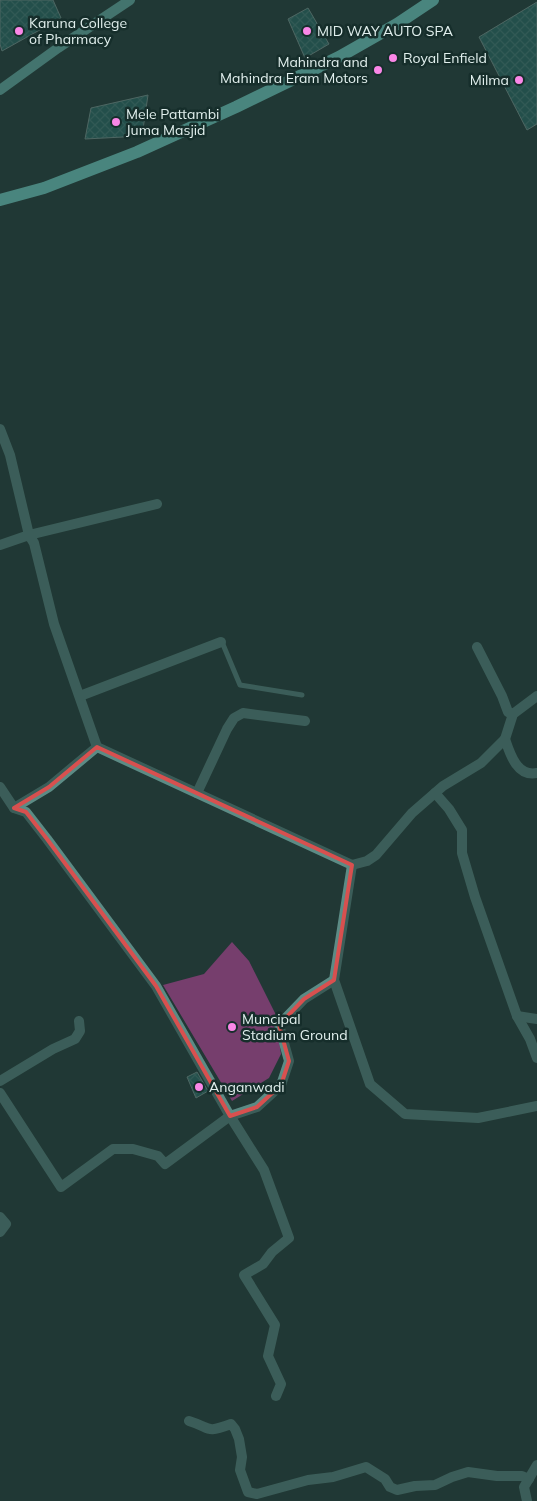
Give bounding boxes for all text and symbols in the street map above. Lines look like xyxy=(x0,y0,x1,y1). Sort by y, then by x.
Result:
place label: Karuna College of Pharmacy xyxy=(29,14,127,48)
place label: MID WAY AUTO SPA xyxy=(317,22,454,40)
marker: Karuna College of Pharmacy xyxy=(13,25,25,37)
marker: MID WAY AUTO SPA xyxy=(301,25,313,37)
place label: Royal Enfield xyxy=(403,49,487,67)
marker: Royal Enfield xyxy=(387,52,399,64)
place label: Mahindra and Mahindra Eram Motors xyxy=(220,53,368,87)
marker: Mahindra and Mahindra Eram Motors xyxy=(372,64,384,76)
place label: Milma xyxy=(470,71,509,89)
marker: Milma xyxy=(513,74,525,86)
place label: Mele Pattambi Juma Masjid xyxy=(126,105,219,139)
marker: Mele Pattambi Juma Masjid xyxy=(110,116,122,128)
place label: Muncipal Stadium Ground xyxy=(242,1010,348,1044)
marker: Muncipal Stadium Ground xyxy=(226,1021,238,1033)
place label: Anganwadi xyxy=(209,1078,285,1096)
marker: Anganwadi xyxy=(193,1081,205,1093)

